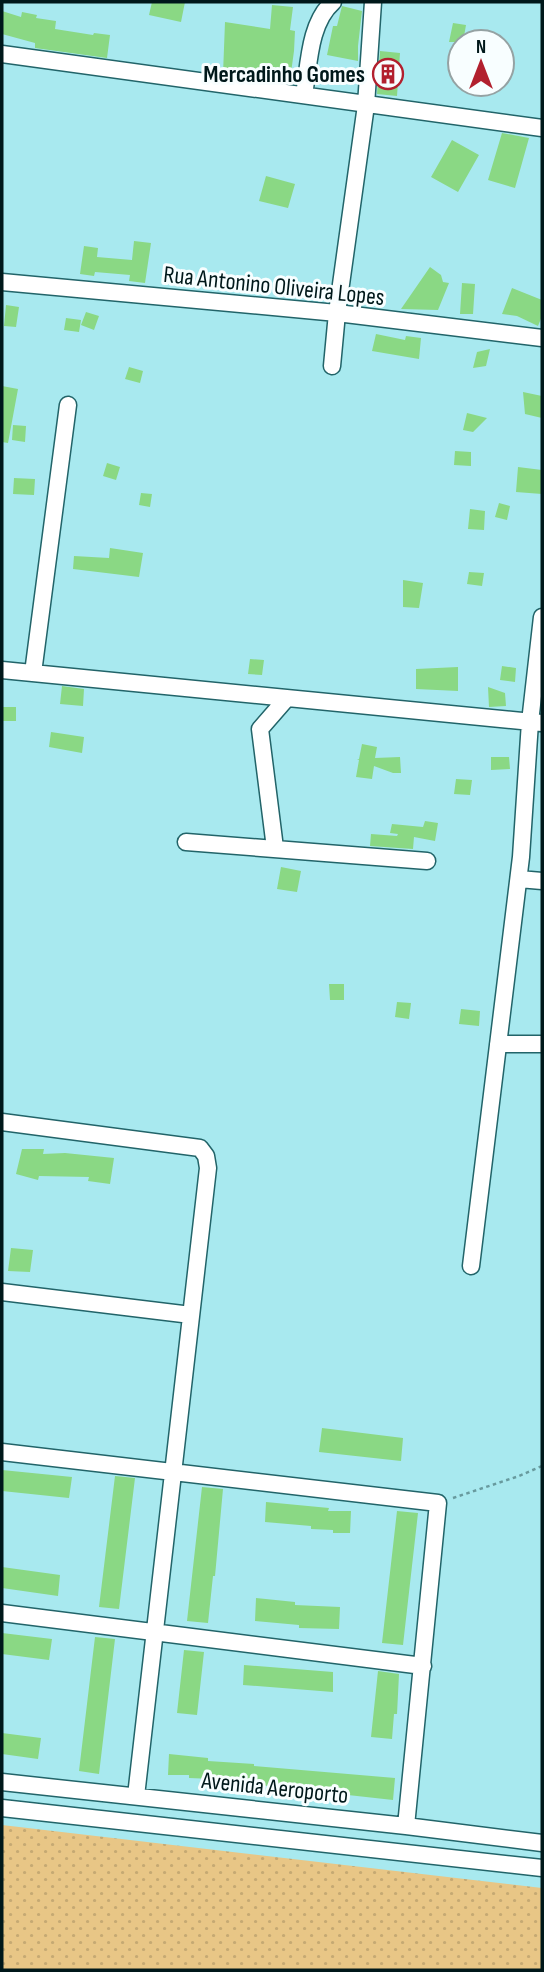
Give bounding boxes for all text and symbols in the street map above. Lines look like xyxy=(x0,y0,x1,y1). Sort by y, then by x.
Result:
north arrow xyxy=(446,28,516,98)
text: N xyxy=(476,36,486,59)
building icon: Mercadinho Gomes xyxy=(371,57,405,91)
place label: Mercadinho Gomes xyxy=(203,60,365,89)
street label: Rua Antonino Oliveira Lopes xyxy=(162,260,386,312)
street label: Avenida Aeroporto xyxy=(199,1766,350,1810)

